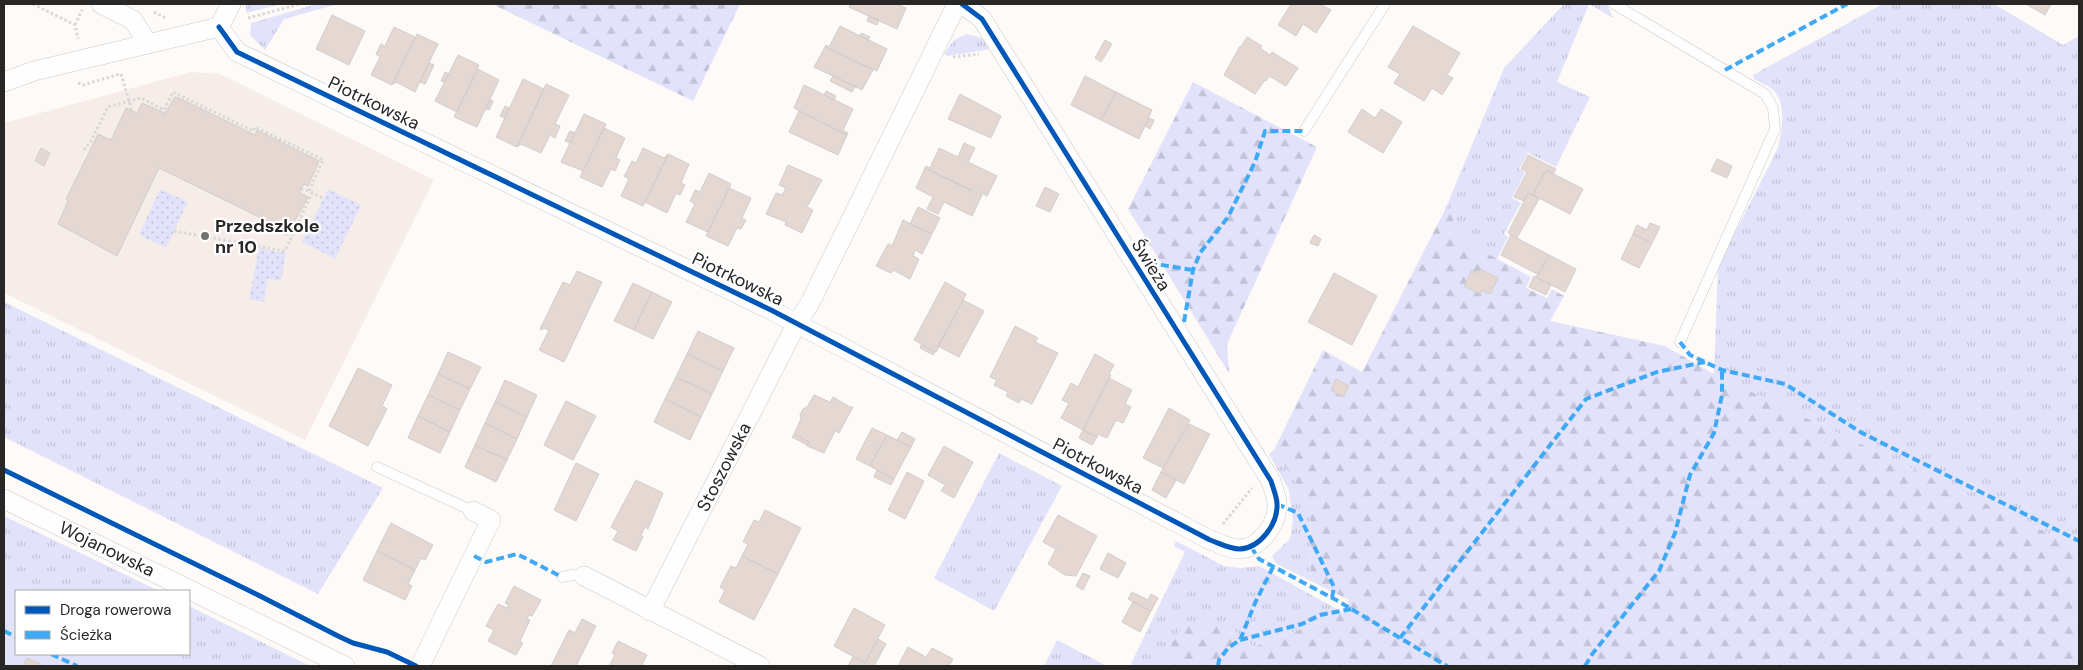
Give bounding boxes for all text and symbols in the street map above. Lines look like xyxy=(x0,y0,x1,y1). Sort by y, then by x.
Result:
street label: Piotrkowska xyxy=(324,70,424,136)
place label: Przedszkole nr 10 xyxy=(215,214,320,259)
marker: Przedszkole nr 10 xyxy=(199,230,211,242)
street label: Świeża xyxy=(1126,235,1176,295)
street label: Piotrkowska xyxy=(688,246,788,312)
street label: Stoszowska xyxy=(691,418,757,516)
street label: Piotrkowska xyxy=(1049,432,1147,500)
street label: Wojanowska xyxy=(55,516,159,582)
legend xyxy=(15,590,190,655)
text: Droga rowerowa xyxy=(60,600,171,620)
text: Ścieżka xyxy=(60,625,112,645)

